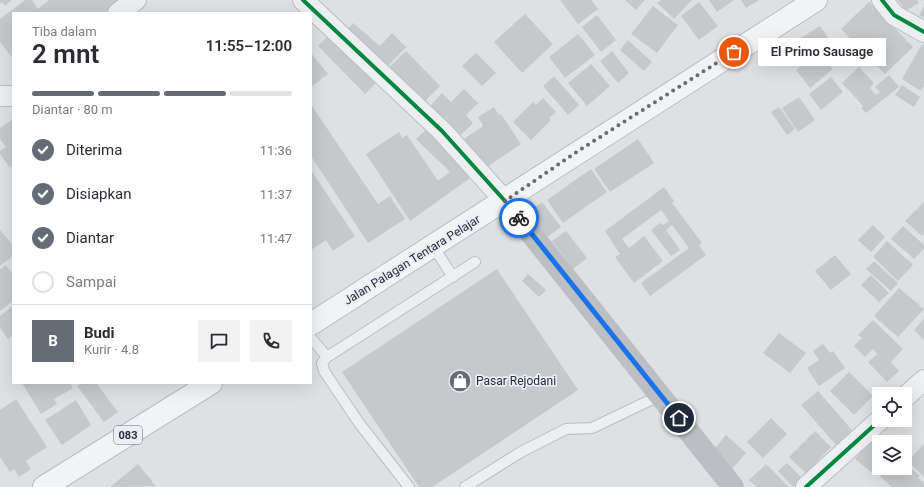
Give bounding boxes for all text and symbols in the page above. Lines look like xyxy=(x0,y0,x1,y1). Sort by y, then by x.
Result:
text: Tiba dalam xyxy=(32,24,97,39)
pin xyxy=(717,35,751,69)
text: 11:55–12:00 xyxy=(206,37,292,55)
callout: El Primo Sausage xyxy=(758,38,886,66)
text: 2 mnt xyxy=(32,39,99,69)
icon: bag xyxy=(723,41,745,63)
text: El Primo Sausage xyxy=(771,44,873,59)
text: Diantar · 80 m xyxy=(32,102,113,117)
icon: check xyxy=(32,139,54,161)
text: Diterima xyxy=(66,141,122,159)
text: 11:36 xyxy=(260,143,292,158)
icon: check xyxy=(32,183,54,205)
text: Disiapkan xyxy=(66,185,132,203)
text: 11:37 xyxy=(260,187,292,202)
courier xyxy=(499,198,539,238)
icon: bike xyxy=(508,207,530,229)
street label: Jalan Palagan Tentara Pelajar xyxy=(341,212,483,308)
icon: check xyxy=(32,227,54,249)
text: Diantar xyxy=(66,229,114,247)
text: 11:47 xyxy=(260,231,292,246)
text: Sampai xyxy=(66,273,116,291)
button: chat xyxy=(198,320,240,362)
button: phone xyxy=(250,320,292,362)
text: Budi xyxy=(84,324,114,342)
text: B xyxy=(48,332,58,350)
text: Kurir · 4.8 xyxy=(84,342,139,357)
shop icon: Pasar Rejodani xyxy=(447,368,473,394)
place label: Pasar Rejodani xyxy=(476,374,556,388)
map controls xyxy=(872,387,912,475)
button: locate xyxy=(872,387,912,427)
pin xyxy=(662,401,696,435)
icon: home xyxy=(668,407,690,429)
road number: 083 xyxy=(114,426,142,444)
button: layers xyxy=(872,435,912,475)

